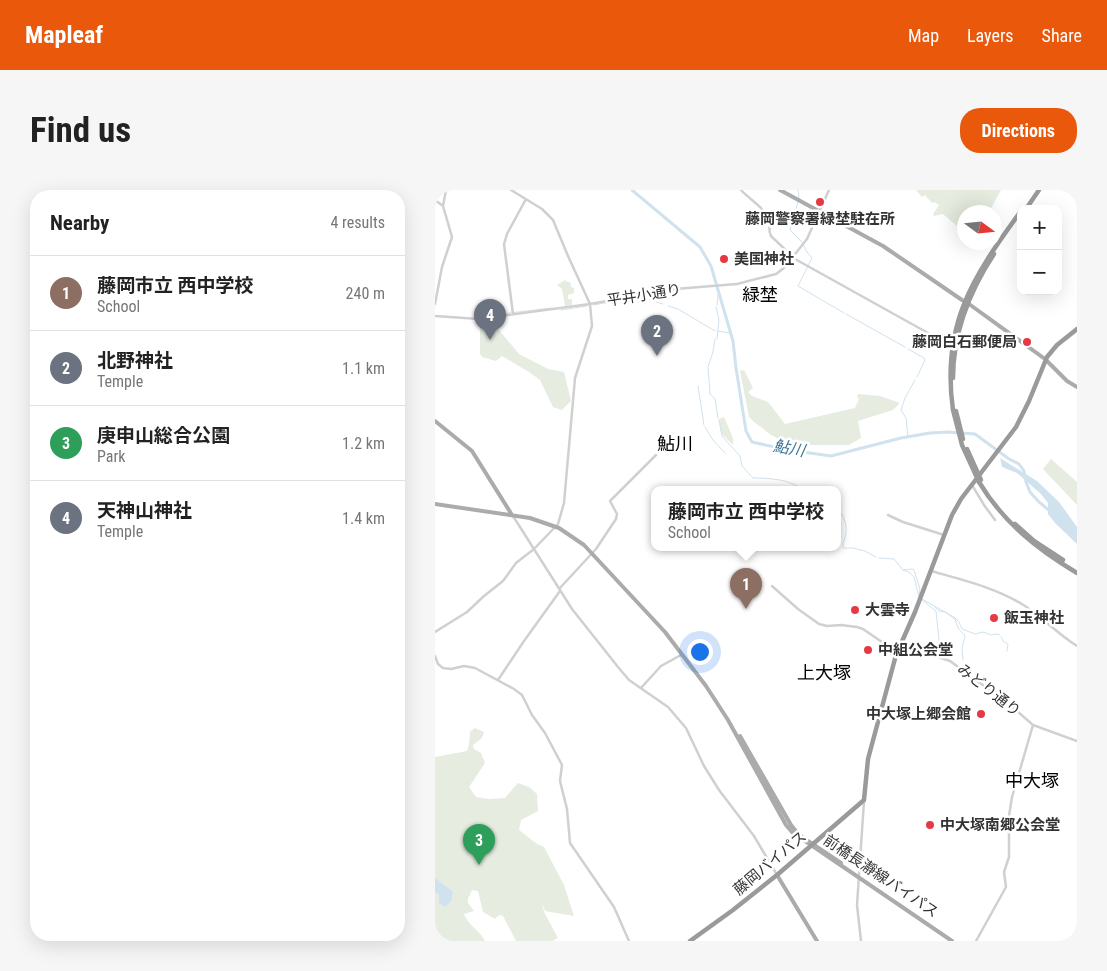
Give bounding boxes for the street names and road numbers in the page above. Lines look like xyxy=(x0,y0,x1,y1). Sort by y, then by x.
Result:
street label: 平井小通り xyxy=(606,280,682,310)
street label: みどり通り xyxy=(954,660,1024,720)
street label: 藤岡バイパス xyxy=(730,827,810,899)
street label: 前橋長瀞線バイパス xyxy=(820,831,942,921)

